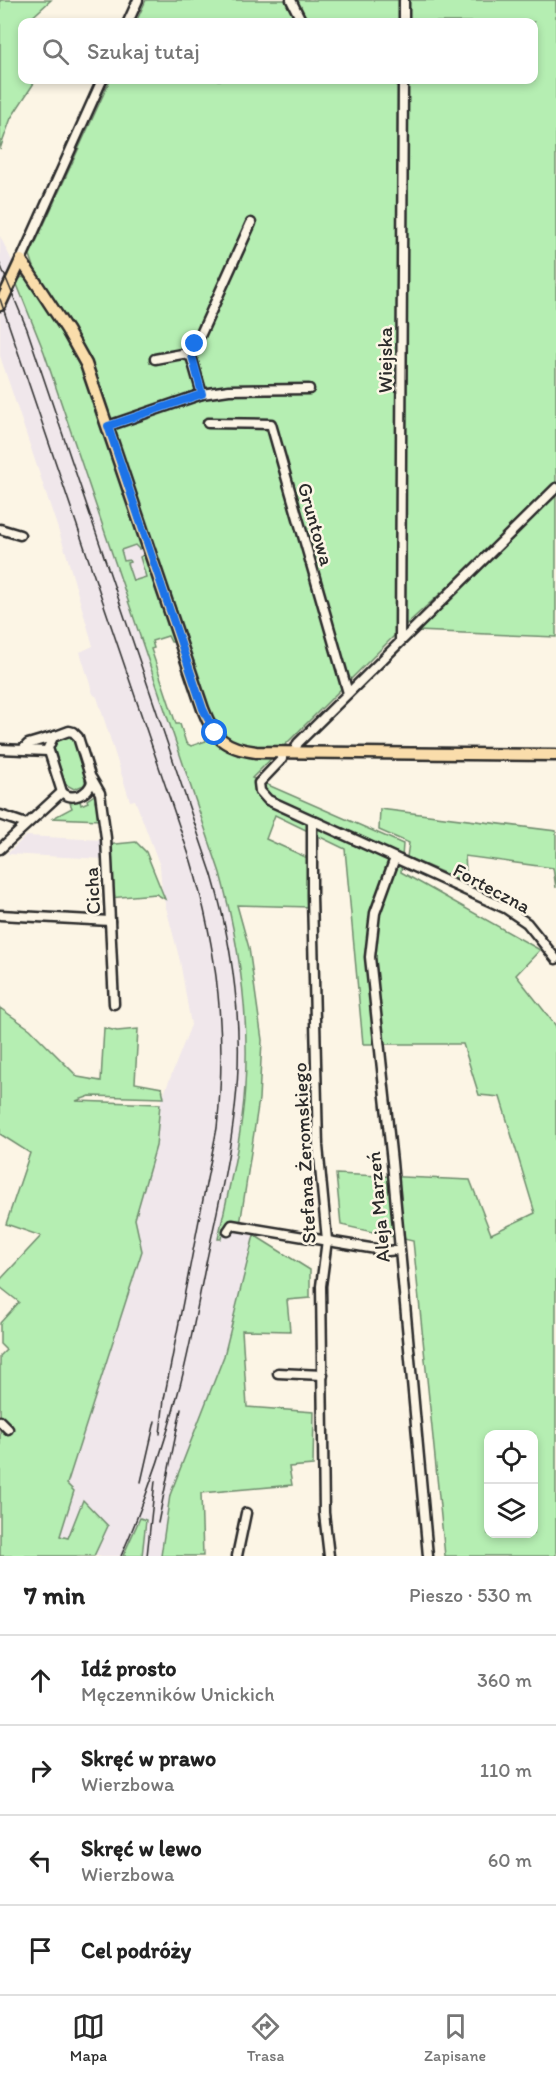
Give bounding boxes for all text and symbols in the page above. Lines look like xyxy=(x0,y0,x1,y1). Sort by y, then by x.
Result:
search box xyxy=(18,18,538,84)
icon: search xyxy=(39,35,72,68)
text: Szukaj tutaj xyxy=(87,38,200,65)
street label: Wiejska xyxy=(373,326,397,393)
route end xyxy=(181,330,207,356)
street label: Gruntowa xyxy=(293,480,339,569)
route start xyxy=(201,719,227,745)
street label: Forteczna xyxy=(449,858,535,919)
street label: Cicha xyxy=(79,867,105,915)
street label: Stefana Żeromskiego xyxy=(287,1062,321,1244)
street label: Aleja Marzeń xyxy=(361,1150,395,1264)
map controls xyxy=(484,1430,538,1538)
button: locate xyxy=(484,1430,538,1484)
button: layers xyxy=(484,1484,538,1538)
text: 7 min xyxy=(24,1579,85,1611)
text: Pieszo · 530 m xyxy=(409,1583,532,1607)
text: Idź prosto xyxy=(81,1655,177,1682)
icon: ahead xyxy=(24,1664,57,1697)
text: 360 m xyxy=(477,1668,532,1692)
text: Męczenników Unickich xyxy=(81,1682,274,1706)
text: Skręć w prawo xyxy=(81,1745,216,1772)
icon: right xyxy=(24,1754,57,1787)
text: 110 m xyxy=(480,1758,532,1782)
text: Wierzbowa xyxy=(81,1772,174,1796)
text: Skręć w lewo xyxy=(81,1835,202,1862)
icon: left xyxy=(24,1844,57,1877)
text: 60 m xyxy=(488,1848,532,1872)
text: Wierzbowa xyxy=(81,1862,174,1886)
icon: arrive xyxy=(24,1934,57,1967)
text: Cel podróży xyxy=(81,1937,191,1964)
tab: Mapa xyxy=(70,2010,107,2065)
tab: Trasa xyxy=(247,2010,284,2065)
tab: Zapisane xyxy=(424,2010,486,2065)

